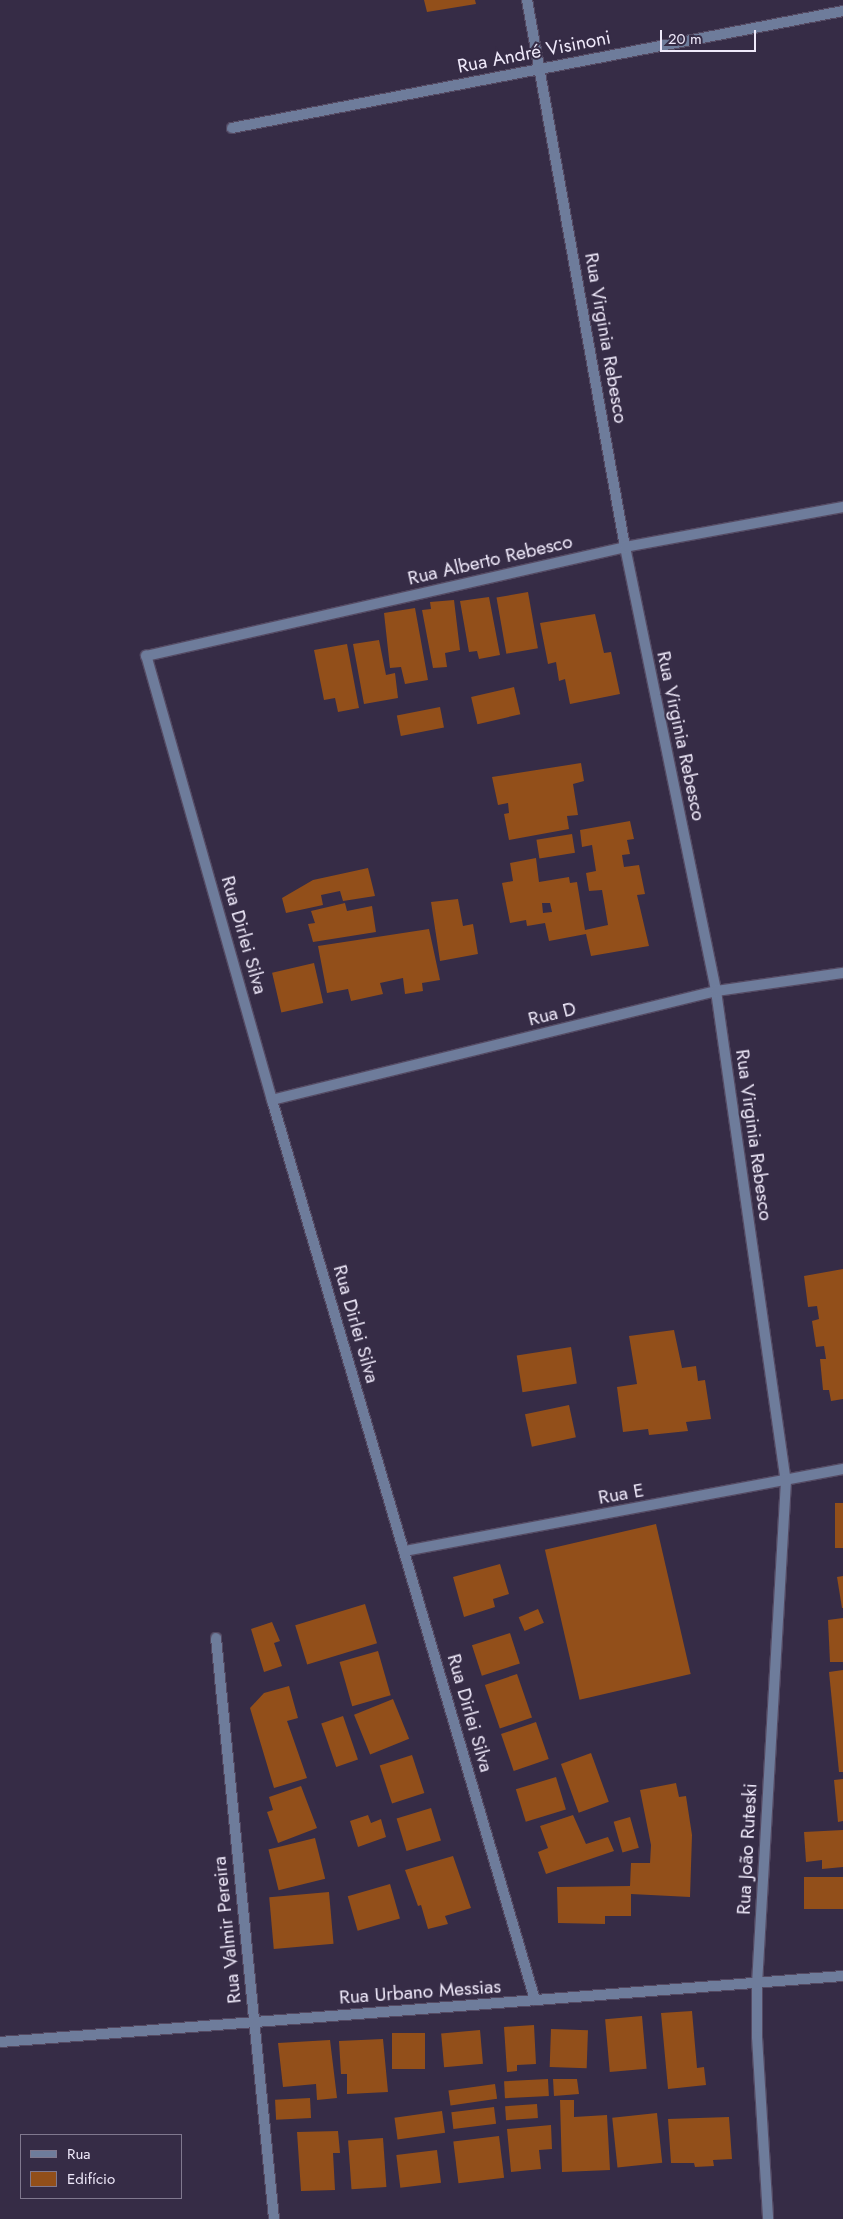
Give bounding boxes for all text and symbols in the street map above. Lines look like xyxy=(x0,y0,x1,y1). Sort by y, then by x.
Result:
scale bar xyxy=(663,20,759,52)
street label: Rua André Visinoni xyxy=(455,26,613,78)
text: 20 m xyxy=(668,28,702,50)
street label: Rua Virginia Rebesco xyxy=(580,251,632,425)
street label: Rua Alberto Rebesco xyxy=(405,530,575,590)
street label: Rua Virginia Rebesco xyxy=(652,649,710,823)
street label: Rua Dirlei Silva xyxy=(216,873,272,997)
street label: Rua D xyxy=(526,997,578,1031)
street label: Rua Virginia Rebesco xyxy=(731,1048,777,1222)
street label: Rua Dirlei Silva xyxy=(328,1262,384,1386)
street label: Rua E xyxy=(596,1479,646,1509)
street label: Rua Dirlei Silva xyxy=(442,1651,498,1775)
street label: Rua João Ruteski xyxy=(732,1783,762,1915)
street label: Rua Valmir Pereira xyxy=(208,1855,246,2005)
street label: Rua Urbano Messias xyxy=(338,1975,502,2009)
legend xyxy=(20,2134,182,2199)
text: Rua xyxy=(67,2143,91,2165)
text: Edifício xyxy=(67,2168,115,2190)

